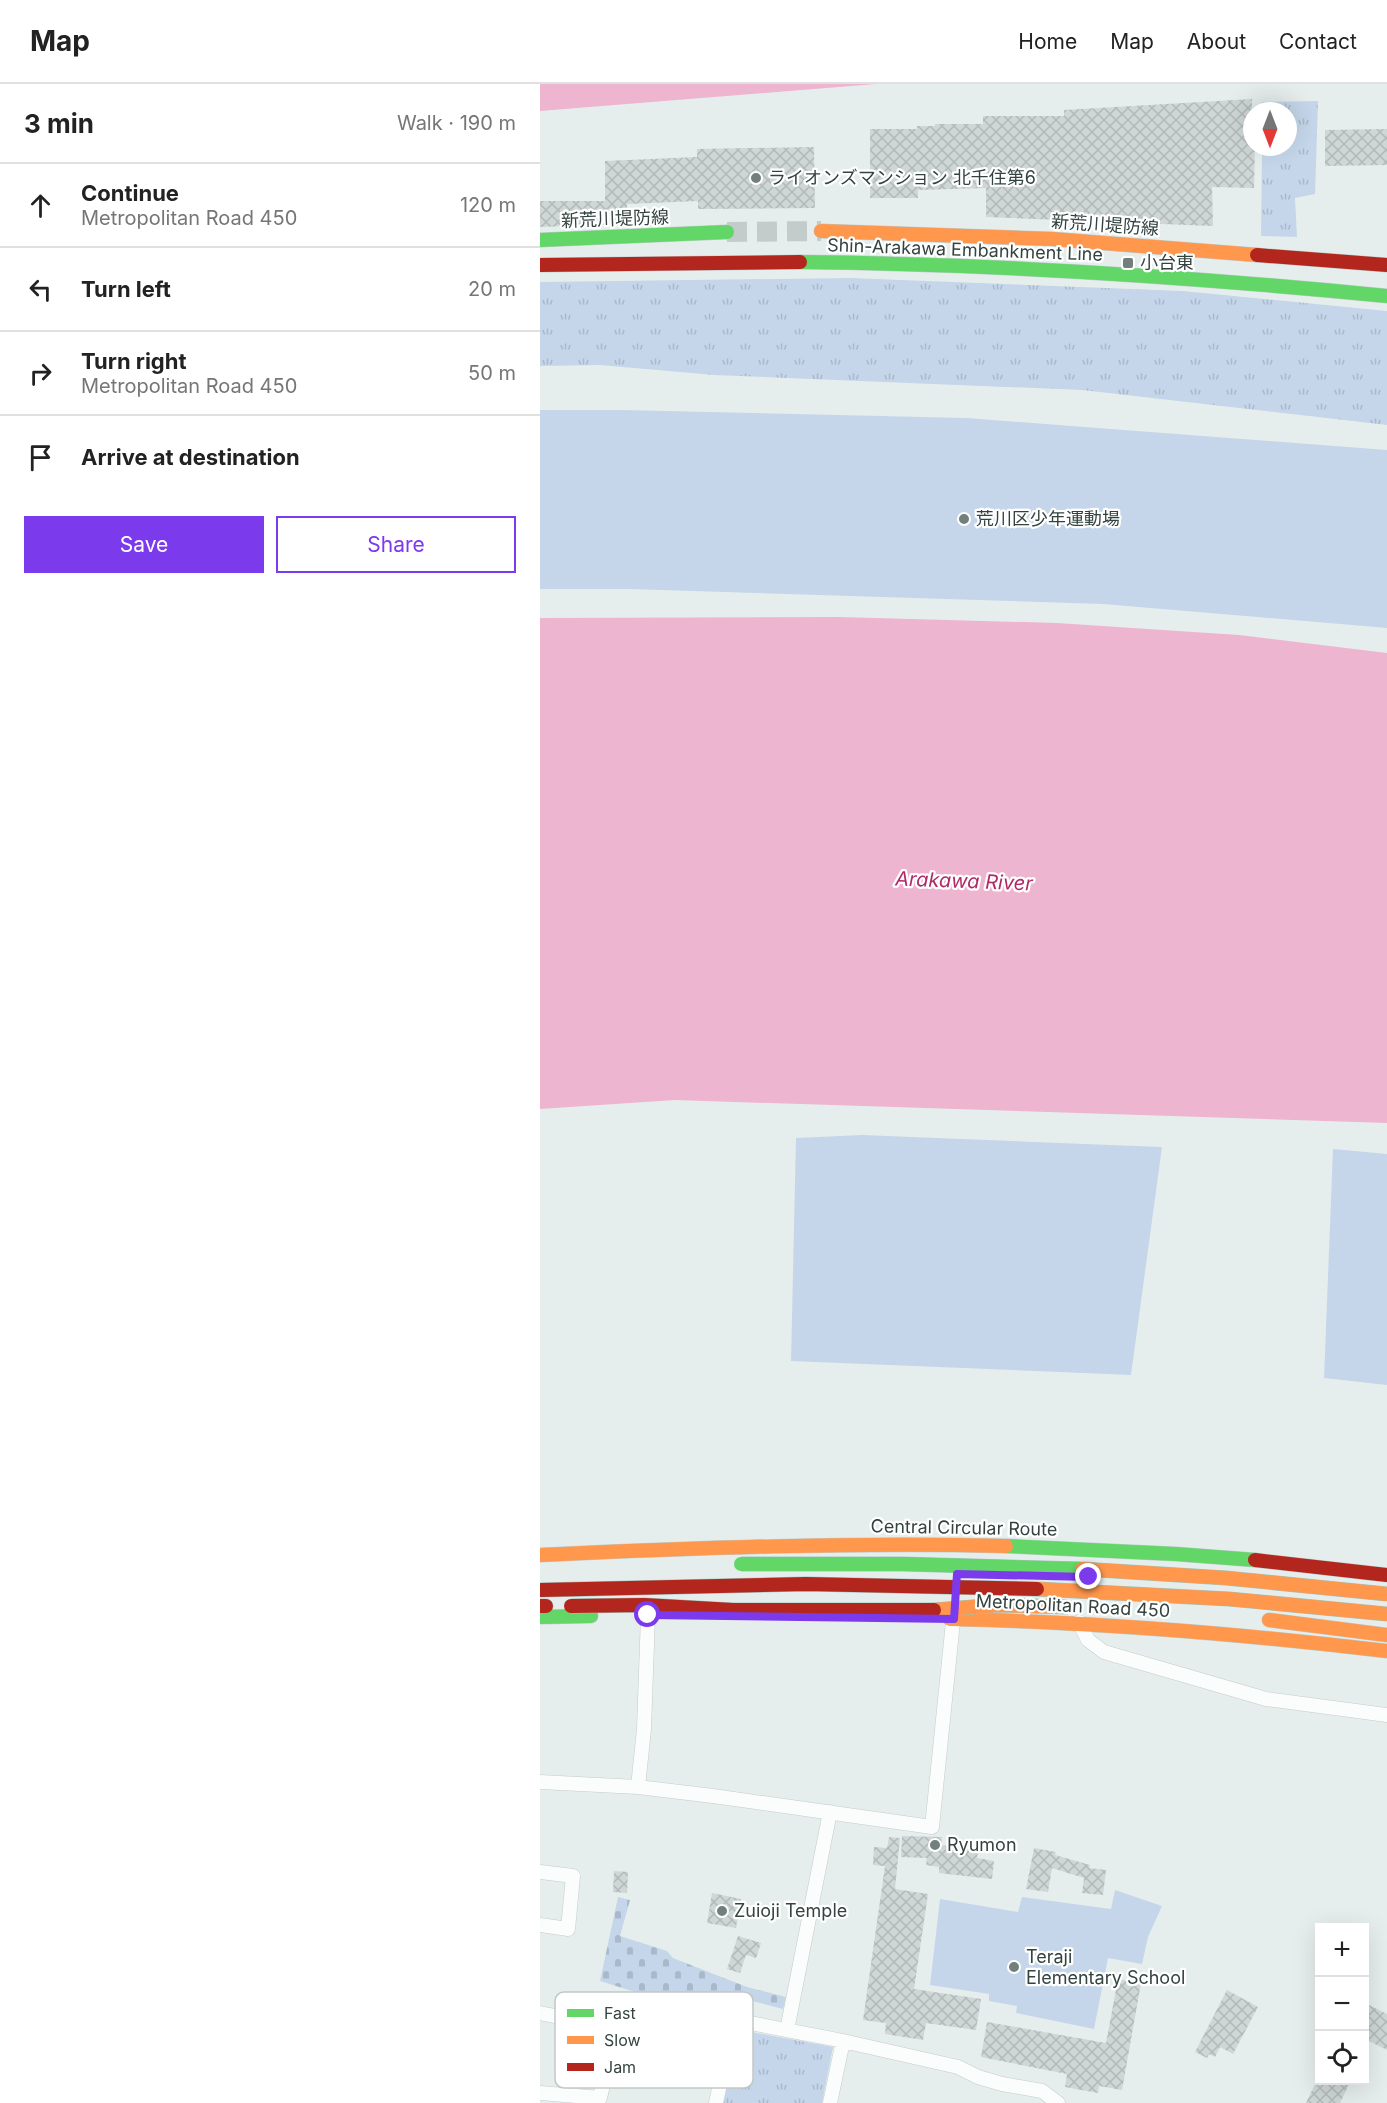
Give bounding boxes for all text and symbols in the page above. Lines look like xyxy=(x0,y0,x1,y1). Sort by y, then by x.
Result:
text: Map xyxy=(30,24,90,58)
text: Home xyxy=(1018,29,1077,54)
text: Map xyxy=(1110,29,1154,54)
text: About xyxy=(1187,29,1246,54)
text: Contact xyxy=(1279,29,1357,54)
north arrow xyxy=(1243,102,1297,156)
text: 3 min xyxy=(24,108,94,139)
text: Walk · 190 m xyxy=(397,111,516,135)
place label: ライオンズマンション 北千住第6 xyxy=(768,167,1036,188)
marker: ライオンズマンション 北千住第6 xyxy=(749,171,763,185)
text: Continue xyxy=(81,180,179,206)
icon: ahead xyxy=(24,189,57,222)
text: 120 m xyxy=(460,193,516,217)
text: Metropolitan Road 450 xyxy=(81,206,297,230)
street label: 新荒川堤防線 xyxy=(561,206,669,231)
street label: 新荒川堤防線 xyxy=(1050,210,1160,239)
street label: Shin-Arakawa Embankment Line xyxy=(827,234,1103,265)
place label: 小台東 xyxy=(1140,252,1194,273)
marker: 小台東 xyxy=(1121,256,1135,270)
icon: left xyxy=(24,273,57,306)
text: Turn left xyxy=(81,276,171,302)
text: 20 m xyxy=(468,277,516,301)
text: Turn right xyxy=(81,348,187,374)
icon: right xyxy=(24,357,57,390)
text: 50 m xyxy=(468,361,516,385)
text: Metropolitan Road 450 xyxy=(81,374,297,398)
icon: arrive xyxy=(24,441,57,474)
text: Arrive at destination xyxy=(81,444,300,470)
place label: 荒川区少年運動場 xyxy=(976,508,1120,529)
marker: 荒川区少年運動場 xyxy=(957,512,971,526)
button: Save xyxy=(24,516,264,573)
button: Share xyxy=(276,516,516,573)
water label: Arakawa River xyxy=(894,867,1034,895)
street label: Central Circular Route xyxy=(871,1515,1058,1540)
route end xyxy=(1075,1563,1101,1589)
street label: Metropolitan Road 450 xyxy=(975,1590,1171,1621)
route start xyxy=(634,1601,660,1627)
place label: Ryumon xyxy=(947,1834,1017,1855)
marker: Ryumon xyxy=(928,1838,942,1852)
place label: Zuioji Temple xyxy=(734,1900,847,1921)
marker: Zuioji Temple xyxy=(715,1904,729,1918)
map controls xyxy=(1315,1923,1369,2085)
button: + xyxy=(1315,1923,1369,1977)
place label: Teraji Elementary School xyxy=(1026,1946,1185,1988)
marker: Teraji Elementary School xyxy=(1007,1960,1021,1974)
button: − xyxy=(1315,1977,1369,2031)
legend xyxy=(555,1992,753,2088)
text: Fast xyxy=(604,2003,636,2023)
text: Slow xyxy=(604,2030,641,2050)
button: locate xyxy=(1315,2031,1369,2085)
text: Jam xyxy=(604,2057,636,2077)

